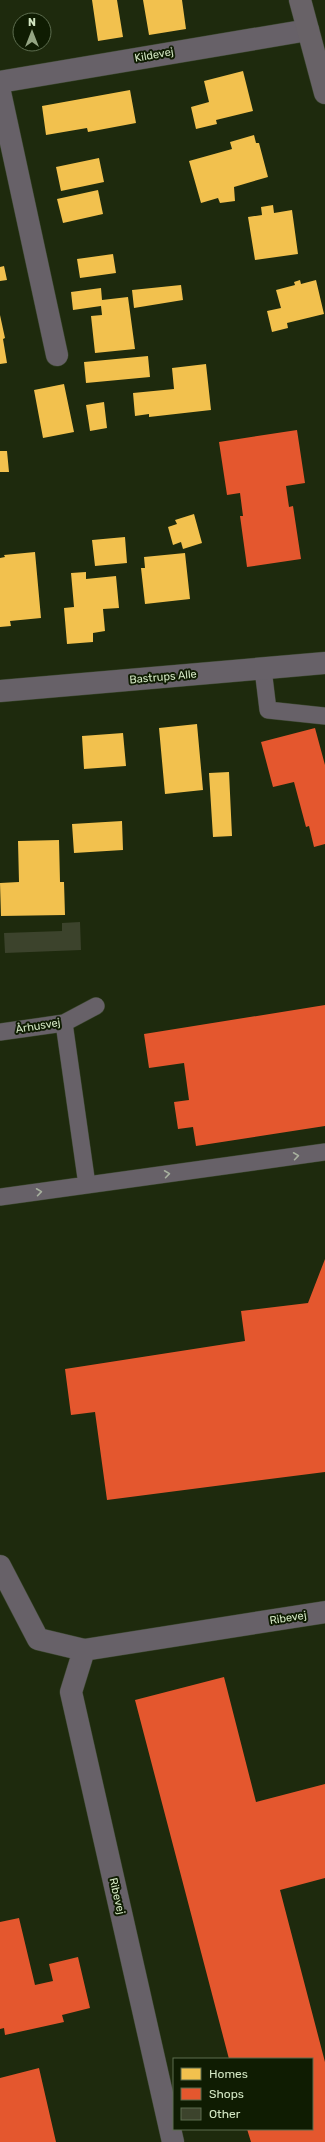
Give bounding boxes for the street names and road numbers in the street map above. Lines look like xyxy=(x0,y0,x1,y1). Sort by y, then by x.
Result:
street label: Kildevej xyxy=(134,45,175,65)
street label: Bastrups Alle xyxy=(129,668,197,686)
street label: Århusvej xyxy=(15,1016,62,1036)
street label: Ribevej xyxy=(269,1609,308,1627)
street label: Ribevej xyxy=(106,1876,128,1916)

